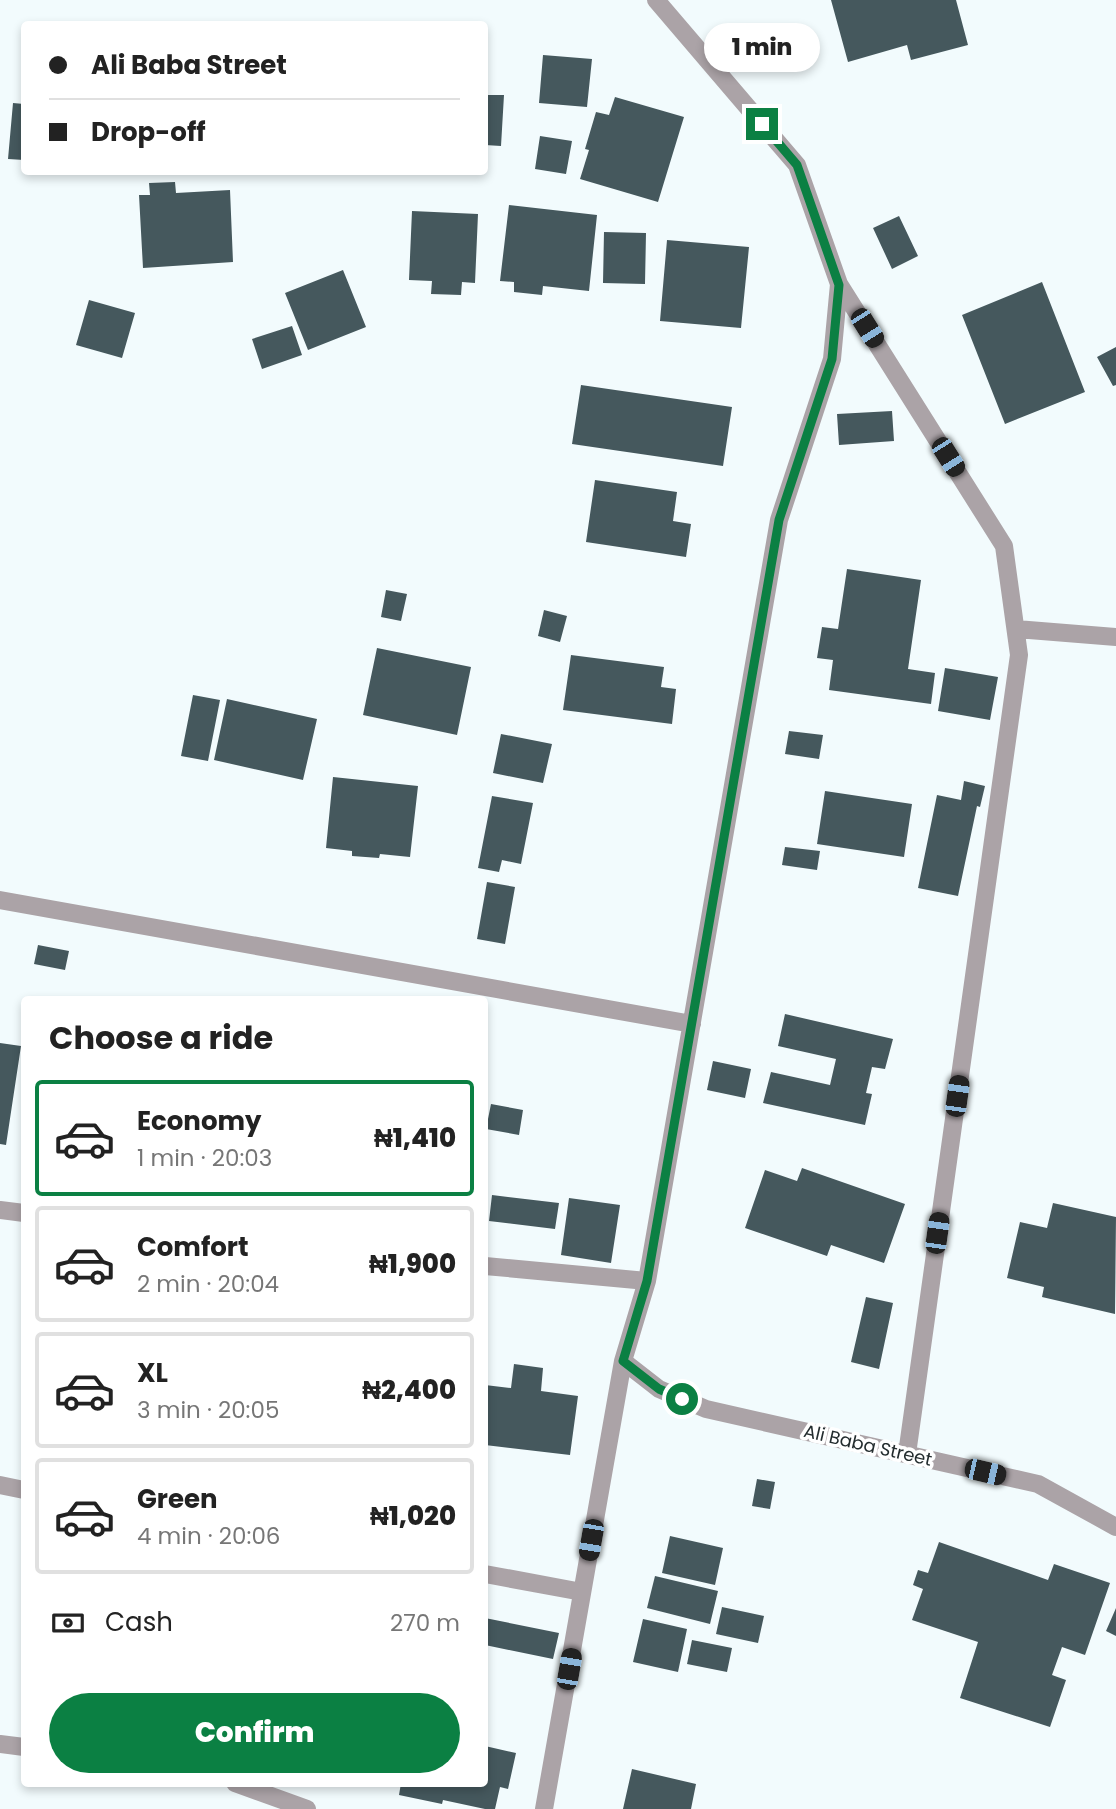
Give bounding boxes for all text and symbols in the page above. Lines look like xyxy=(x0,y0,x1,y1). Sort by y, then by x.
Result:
callout: 1 min xyxy=(704,23,820,72)
text: 1 min xyxy=(732,31,792,63)
text: Ali Baba Street xyxy=(91,47,287,83)
route end xyxy=(746,108,778,140)
text: Drop-off xyxy=(91,114,206,150)
car xyxy=(847,305,888,351)
car xyxy=(928,434,969,480)
text: Choose a ride xyxy=(49,1015,273,1060)
car xyxy=(944,1074,971,1118)
text: Economy xyxy=(137,1103,261,1139)
icon: car xyxy=(53,1107,116,1170)
text: ₦1,410 xyxy=(374,1120,456,1156)
text: 1 min · 20:03 xyxy=(137,1142,272,1174)
car xyxy=(924,1211,951,1255)
text: Comfort xyxy=(137,1229,249,1265)
icon: car xyxy=(53,1233,116,1296)
text: ₦1,900 xyxy=(369,1246,456,1282)
text: 2 min · 20:04 xyxy=(137,1268,279,1300)
text: XL xyxy=(137,1355,168,1391)
icon: car xyxy=(53,1359,116,1422)
text: ₦2,400 xyxy=(362,1372,456,1408)
route start xyxy=(666,1383,698,1415)
text: 3 min · 20:05 xyxy=(137,1394,279,1426)
street label: Ali Baba Street xyxy=(801,1418,935,1472)
car xyxy=(963,1457,1008,1487)
text: Green xyxy=(137,1481,218,1517)
icon: car xyxy=(53,1485,116,1548)
text: ₦1,020 xyxy=(370,1498,456,1534)
car xyxy=(578,1517,605,1563)
text: 4 min · 20:06 xyxy=(137,1520,280,1552)
icon: cash xyxy=(49,1604,87,1642)
text: Cash xyxy=(105,1604,173,1640)
text: 270 m xyxy=(390,1607,460,1639)
car xyxy=(556,1646,583,1692)
button: Confirm xyxy=(49,1693,460,1773)

